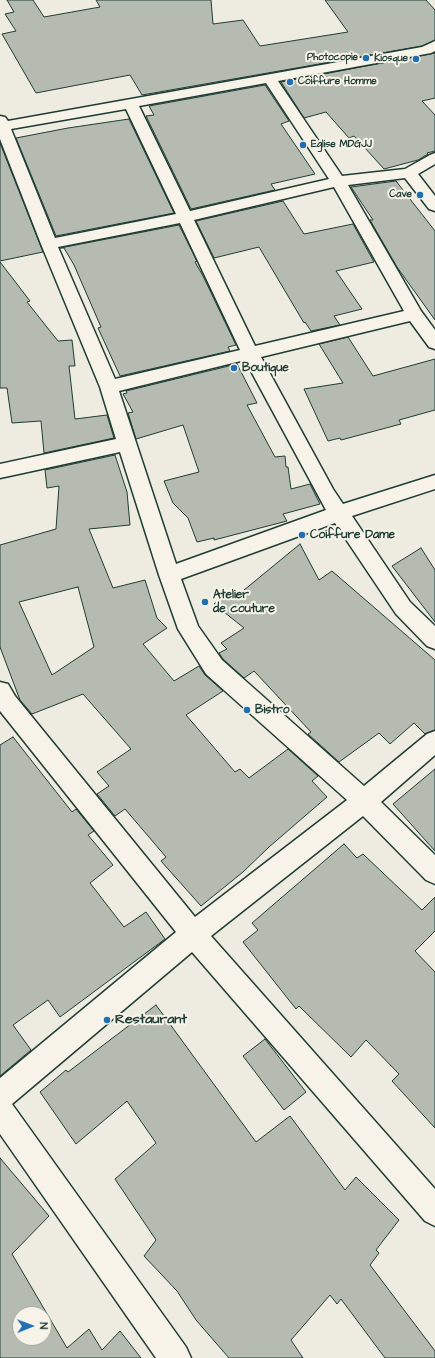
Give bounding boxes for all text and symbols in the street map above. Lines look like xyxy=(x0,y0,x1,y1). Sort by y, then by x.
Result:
place label: Photocopie xyxy=(307,52,358,64)
marker: Photocopie xyxy=(361,53,371,63)
place label: Kiosque xyxy=(374,53,408,65)
marker: Kiosque xyxy=(411,54,421,64)
place label: Coiffure Homme xyxy=(298,76,377,88)
marker: Coiffure Homme xyxy=(285,77,295,87)
place label: Eglise MDGJJ xyxy=(311,139,372,151)
marker: Eglise MDGJJ xyxy=(298,140,308,150)
place label: Cave xyxy=(389,189,412,201)
marker: Cave xyxy=(415,190,425,200)
place label: Boutique xyxy=(242,361,289,375)
marker: Boutique xyxy=(229,363,239,373)
place label: Coiffure Dame xyxy=(310,528,395,542)
marker: Coiffure Dame xyxy=(297,530,307,540)
place label: Atelier de couture xyxy=(213,588,275,616)
marker: Atelier de couture xyxy=(200,597,210,607)
place label: Bistro xyxy=(255,703,290,717)
marker: Bistro xyxy=(242,705,252,715)
place label: Restaurant xyxy=(115,1012,187,1028)
marker: Restaurant xyxy=(102,1015,112,1025)
north arrow xyxy=(12,1306,52,1346)
text: N xyxy=(36,1322,51,1329)

